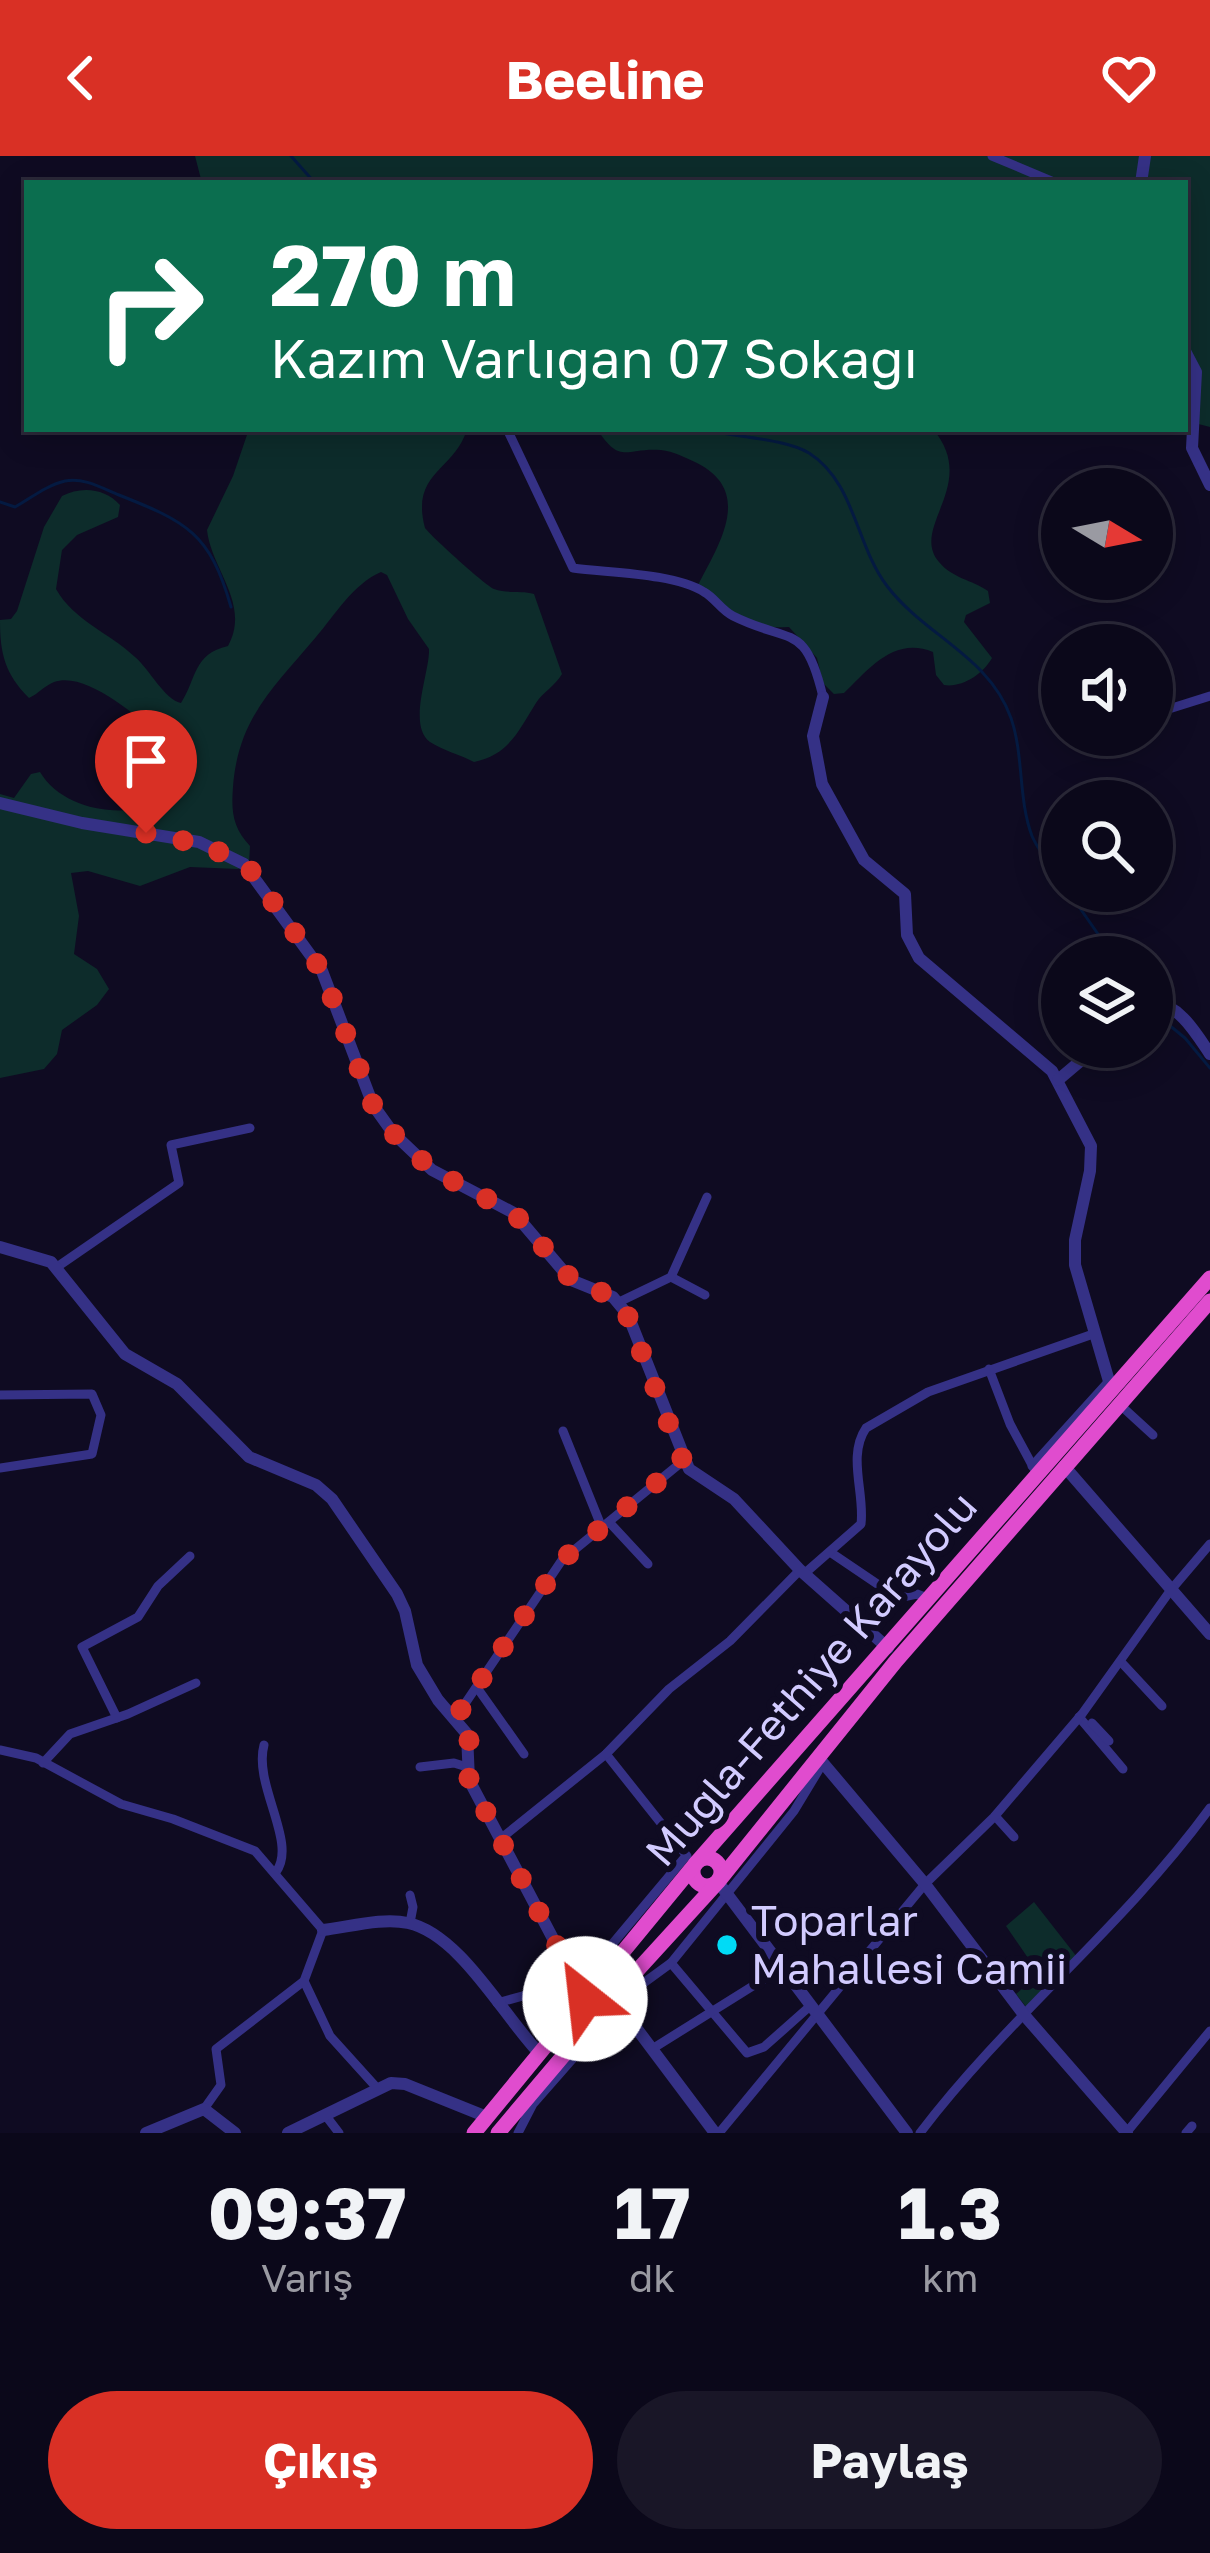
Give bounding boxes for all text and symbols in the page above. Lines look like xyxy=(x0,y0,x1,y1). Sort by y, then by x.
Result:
icon: back xyxy=(48,45,114,111)
icon: heart xyxy=(1096,45,1162,111)
text: Beeline xyxy=(505,46,705,111)
text: 270 m xyxy=(270,224,516,324)
icon: right xyxy=(72,228,228,384)
text: Kazım Varlığan 07 Sokağı xyxy=(270,325,918,390)
north arrow xyxy=(1041,468,1173,600)
map controls xyxy=(1041,468,1173,1068)
button: sound xyxy=(1041,624,1173,756)
pin xyxy=(95,710,197,833)
icon: arrive xyxy=(113,728,179,794)
button: search xyxy=(1041,780,1173,912)
button: layers xyxy=(1041,936,1173,1068)
street label: Muğla-Fethiye Karayolu xyxy=(634,1481,986,1875)
place label: Toparlar Mahallesi Camii xyxy=(751,1895,1067,1993)
marker: Toparlar Mahallesi Camii xyxy=(714,1932,740,1958)
position arrow xyxy=(522,1936,648,2062)
text: 09:37 xyxy=(208,2168,406,2255)
text: 17 xyxy=(614,2168,691,2255)
text: 1.3 xyxy=(898,2168,1002,2255)
text: Varış xyxy=(261,2254,353,2301)
text: dk xyxy=(629,2254,675,2301)
text: km xyxy=(922,2254,979,2301)
button: Çıkış xyxy=(48,2391,593,2529)
button: Paylaş xyxy=(617,2391,1162,2529)

